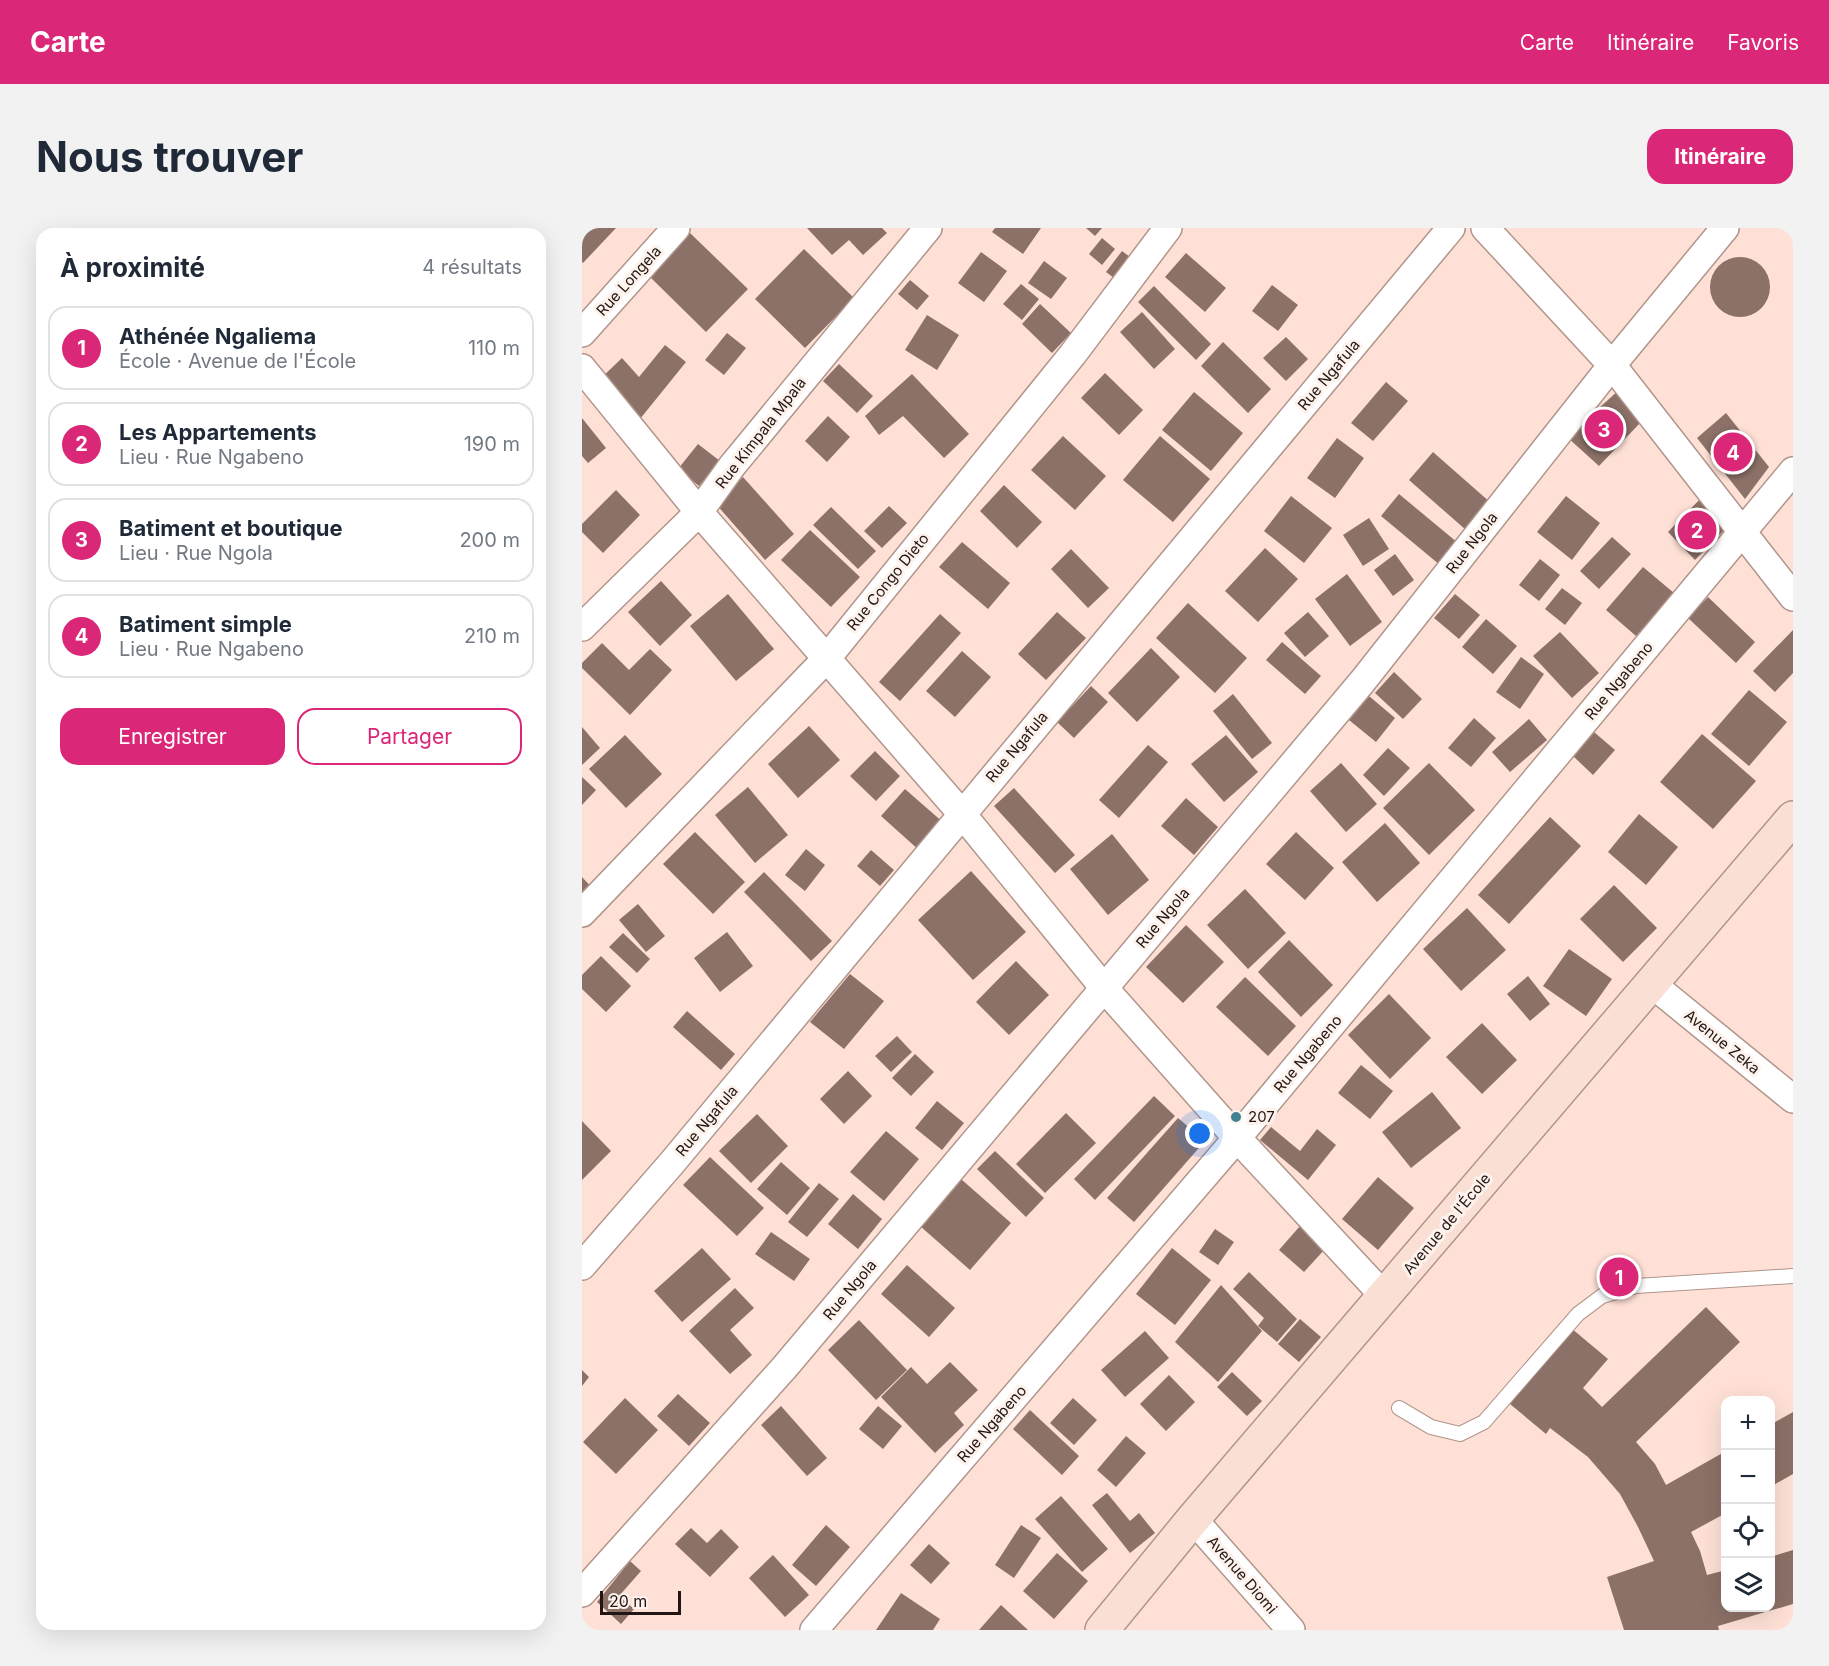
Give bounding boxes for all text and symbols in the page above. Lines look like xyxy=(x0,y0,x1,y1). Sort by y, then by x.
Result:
text: Carte xyxy=(30,25,106,59)
text: Carte xyxy=(1520,30,1574,55)
text: Itinéraire xyxy=(1607,30,1694,55)
text: Favoris xyxy=(1727,30,1799,55)
button: Itinéraire xyxy=(1647,129,1793,184)
text: Nous trouver xyxy=(36,131,303,182)
street label: Rue Longela xyxy=(592,242,665,320)
text: À proximité xyxy=(60,252,205,283)
text: 4 résultats xyxy=(422,255,522,279)
text: Athénée Ngaliema xyxy=(119,323,316,349)
street label: Rue Ngafula xyxy=(1293,335,1364,414)
text: 1 xyxy=(77,336,86,360)
text: 110 m xyxy=(468,336,520,360)
text: École · Avenue de l'École xyxy=(119,349,356,373)
street label: Rue Kimpala Mpala xyxy=(711,373,810,492)
pin: 3 xyxy=(1584,406,1624,452)
text: Les Appartements xyxy=(119,419,317,445)
pin: 4 xyxy=(1714,430,1752,474)
text: 2 xyxy=(75,432,88,456)
text: 190 m xyxy=(464,432,520,456)
text: Lieu · Rue Ngabeno xyxy=(119,445,304,469)
street label: Rue Ngola xyxy=(1442,508,1502,577)
pin: 2 xyxy=(1678,508,1716,552)
text: Batiment et boutique xyxy=(119,515,343,541)
text: 3 xyxy=(75,528,88,552)
text: 200 m xyxy=(459,528,520,552)
street label: Rue Congo Dieto xyxy=(843,529,933,634)
text: Lieu · Rue Ngola xyxy=(119,541,273,565)
text: Batiment simple xyxy=(119,611,292,637)
text: 4 xyxy=(75,624,88,648)
text: 210 m xyxy=(464,624,520,648)
text: Lieu · Rue Ngabeno xyxy=(119,637,304,661)
street label: Rue Ngabeno xyxy=(1580,638,1657,724)
street label: Rue Ngafula xyxy=(981,707,1052,786)
button: Enregistrer xyxy=(60,708,285,765)
button: Partager xyxy=(297,708,522,765)
street label: Rue Ngola xyxy=(1132,884,1193,952)
street label: Avenue Zeka xyxy=(1681,1005,1764,1078)
street label: Rue Ngabeno xyxy=(1269,1011,1346,1097)
street label: Rue Ngafula xyxy=(671,1081,742,1160)
place label: 207 xyxy=(1248,1107,1275,1126)
marker: 207 xyxy=(1229,1110,1243,1124)
your location xyxy=(1185,1119,1214,1148)
street label: Avenue de l'École xyxy=(1399,1169,1494,1278)
pin: 1 xyxy=(1600,1254,1638,1300)
street label: Rue Ngola xyxy=(819,1256,880,1324)
street label: Rue Ngabeno xyxy=(953,1381,1030,1466)
map controls xyxy=(1721,1396,1775,1612)
button: + xyxy=(1721,1396,1775,1450)
button: − xyxy=(1721,1450,1775,1504)
button: locate xyxy=(1721,1504,1775,1558)
street label: Avenue Diomi xyxy=(1203,1532,1281,1618)
button: layers xyxy=(1721,1558,1775,1612)
scale bar xyxy=(600,1588,681,1616)
text: 20 m xyxy=(609,1591,647,1611)

